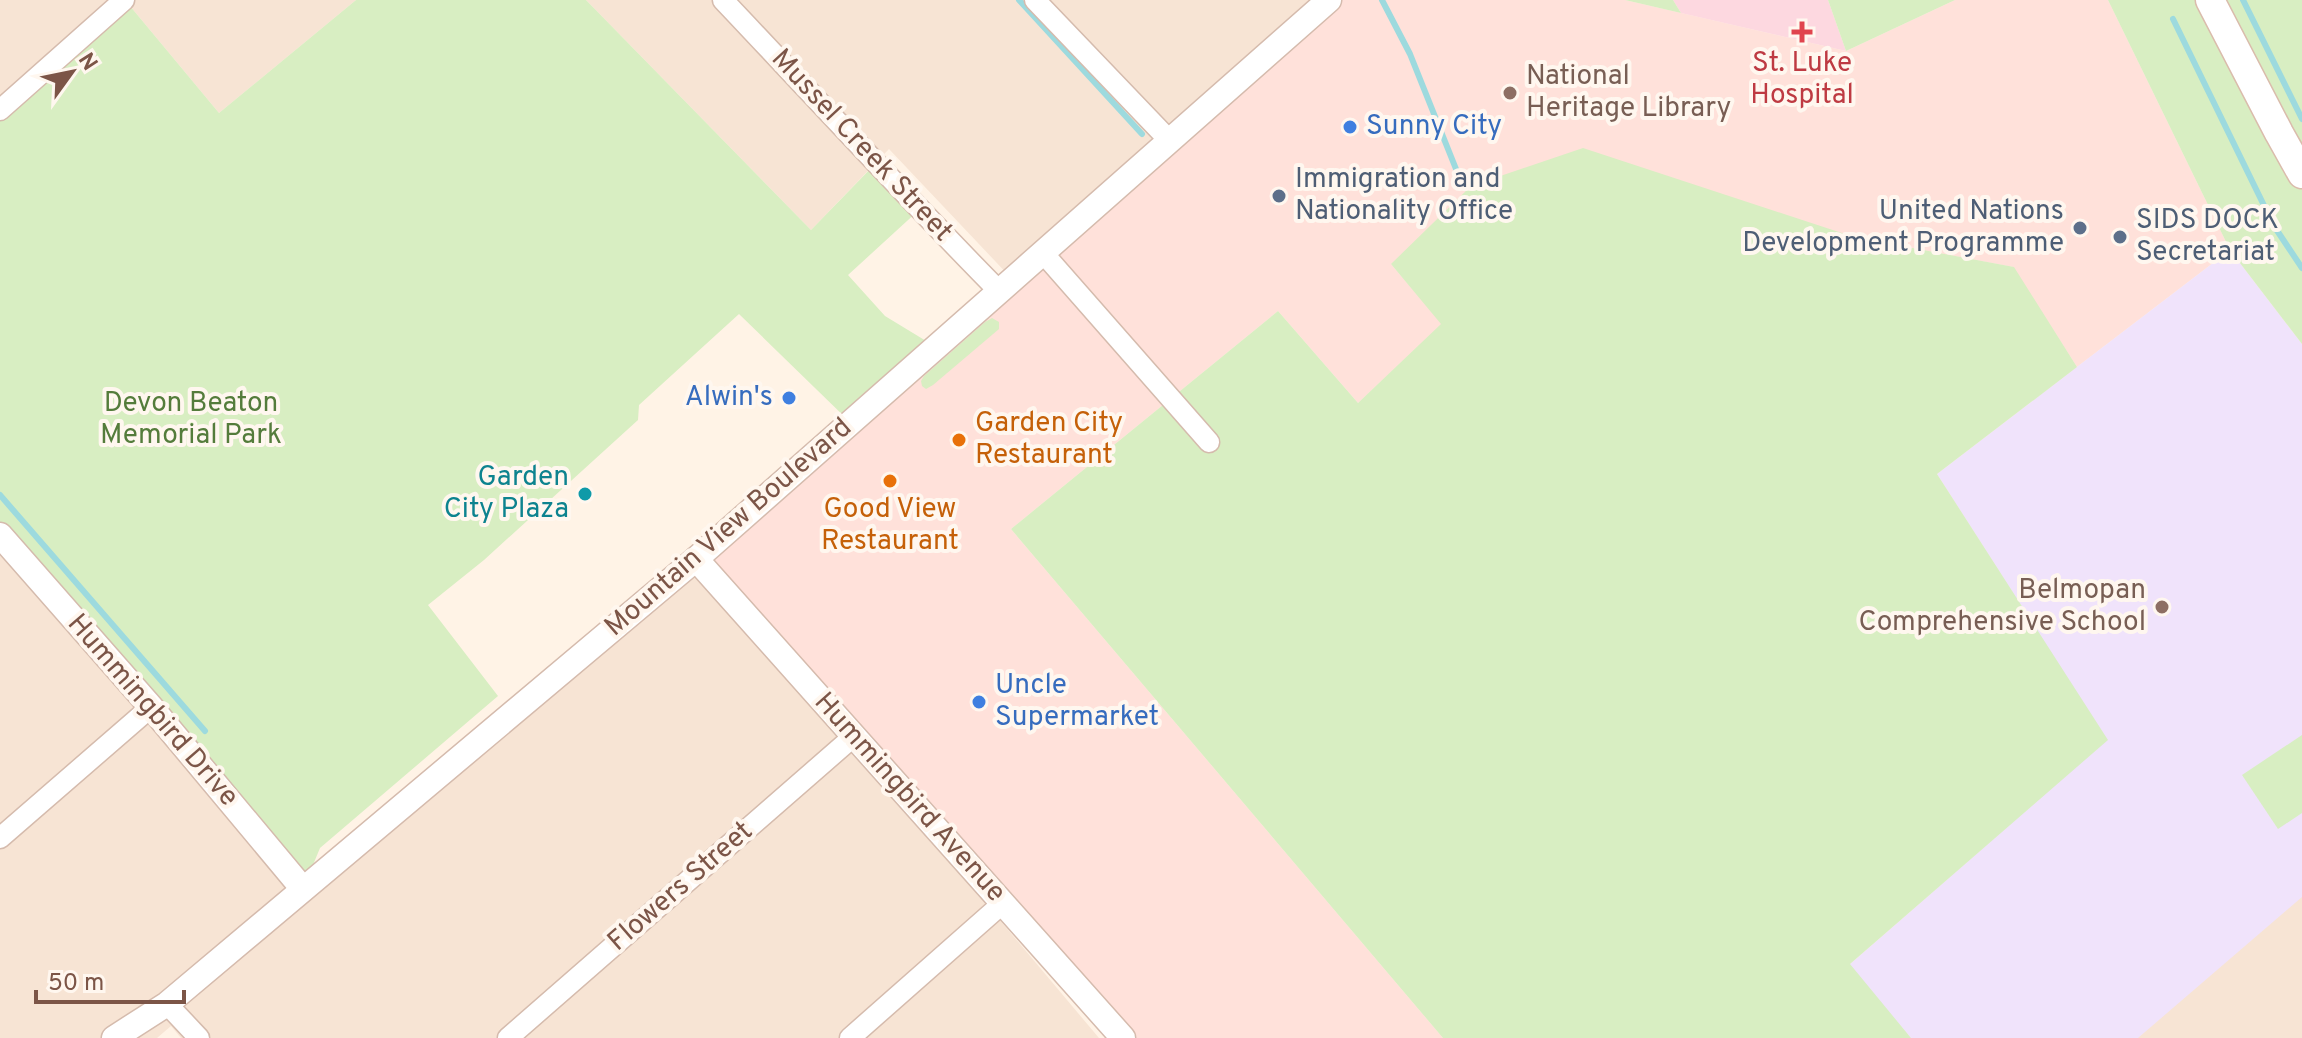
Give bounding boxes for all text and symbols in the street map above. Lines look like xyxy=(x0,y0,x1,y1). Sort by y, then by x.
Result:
marker: St. Luke Hospital xyxy=(1791,21,1813,43)
north arrow xyxy=(32,32,112,112)
street label: Mussel Creek Street xyxy=(762,42,960,250)
place label: St. Luke Hospital xyxy=(1750,46,1854,114)
text: N xyxy=(71,48,102,76)
place label: National Heritage Library xyxy=(1526,59,1731,127)
marker: National Heritage Library xyxy=(1501,84,1519,102)
place label: Sunny City xyxy=(1366,109,1502,145)
marker: Sunny City xyxy=(1341,118,1359,136)
place label: Immigration and Nationality Office xyxy=(1295,162,1513,230)
marker: Immigration and Nationality Office xyxy=(1270,187,1288,205)
place label: United Nations Development Programme xyxy=(1742,194,2064,262)
place label: SIDS DOCK Secretariat xyxy=(2136,203,2279,271)
marker: United Nations Development Programme xyxy=(2071,219,2089,237)
marker: SIDS DOCK Secretariat xyxy=(2111,228,2129,246)
place label: Alwin's xyxy=(685,380,773,416)
park label: Devon Beaton Memorial Park xyxy=(100,386,282,454)
marker: Alwin's xyxy=(780,389,798,407)
place label: Garden City Restaurant xyxy=(975,406,1123,474)
street label: Mountain View Boulevard xyxy=(598,411,860,645)
marker: Garden City Restaurant xyxy=(950,431,968,449)
place label: Garden City Plaza xyxy=(444,460,569,528)
marker: Good View Restaurant xyxy=(881,472,899,490)
marker: Garden City Plaza xyxy=(576,485,594,503)
place label: Good View Restaurant xyxy=(821,492,959,560)
place label: Belmopan Comprehensive School xyxy=(1858,573,2146,641)
marker: Belmopan Comprehensive School xyxy=(2153,598,2171,616)
street label: Hummingbird Drive xyxy=(58,607,246,815)
place label: Uncle Supermarket xyxy=(995,668,1159,736)
street label: Hummingbird Avenue xyxy=(805,686,1013,910)
marker: Uncle Supermarket xyxy=(970,693,988,711)
street label: Flowers Street xyxy=(601,814,761,960)
scale bar xyxy=(36,954,184,1004)
text: 50 m xyxy=(48,969,104,999)

